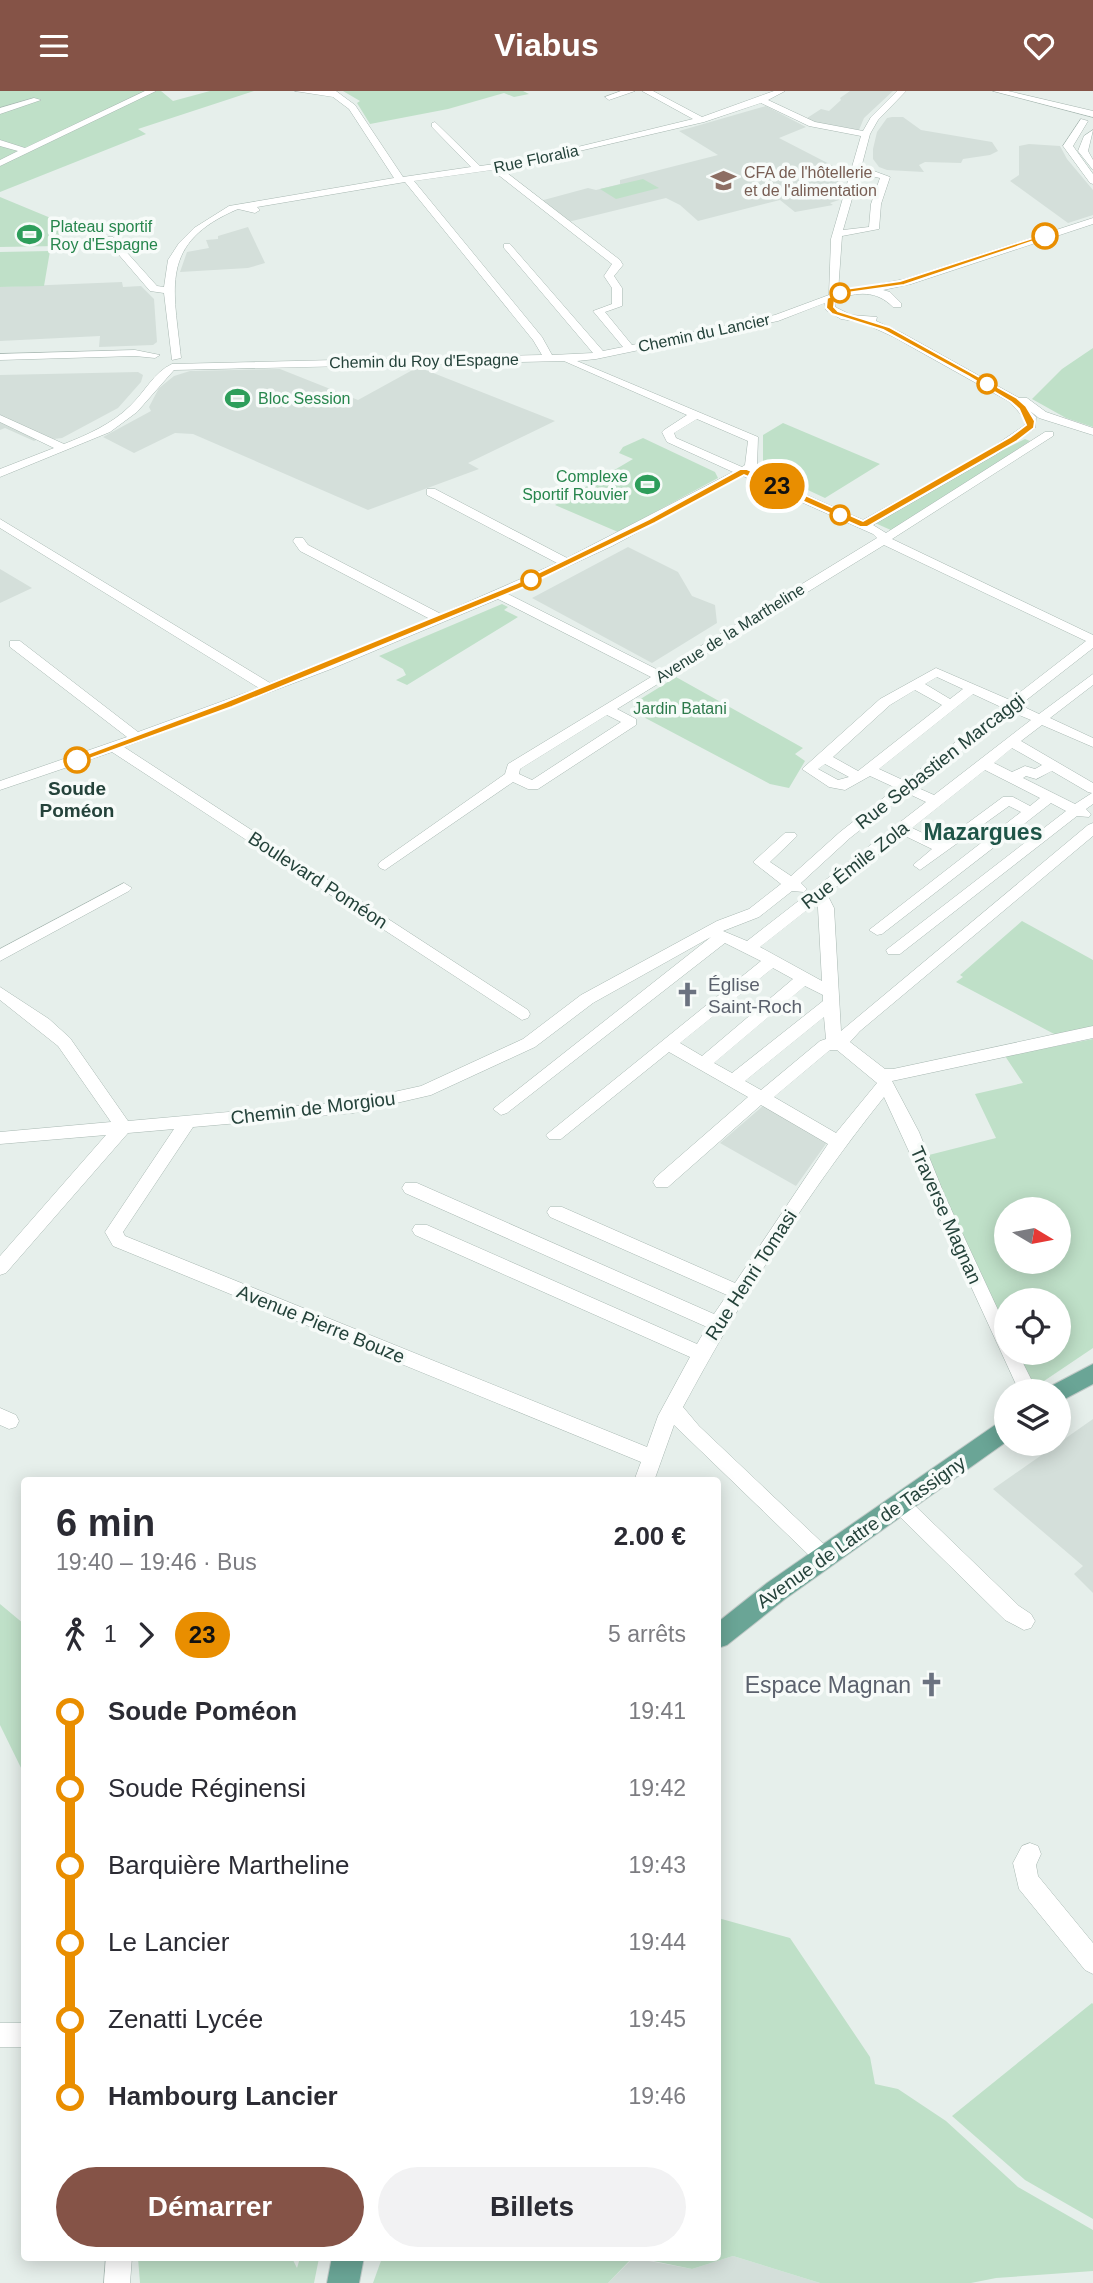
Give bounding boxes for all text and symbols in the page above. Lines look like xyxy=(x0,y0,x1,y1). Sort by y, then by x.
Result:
icon: menu xyxy=(35,27,73,65)
text: Viabus xyxy=(494,27,599,63)
icon: heart xyxy=(1020,27,1058,65)
street label: Rue Floralia xyxy=(492,142,580,176)
place label: CFA de l'hôtellerie et de l'alimentation xyxy=(744,164,877,199)
school or university icon: CFA de l'hôtellerie et de l'alimentation xyxy=(710,167,738,195)
place label: Plateau sportif Roy d'Espagne xyxy=(50,218,158,253)
sports icon: Plateau sportif Roy d'Espagne xyxy=(16,221,44,249)
unlabelled marker xyxy=(1032,223,1058,249)
unlabelled marker xyxy=(830,283,850,303)
street label: Chemin du Lancier xyxy=(637,311,772,355)
street label: Chemin du Roy d'Espagne xyxy=(329,351,519,371)
unlabelled marker xyxy=(977,374,997,394)
sports icon: Bloc Session xyxy=(224,384,252,412)
place label: Bloc Session xyxy=(258,390,351,407)
line badge: 23 xyxy=(746,463,808,509)
place label: Complexe Sportif Rouvier xyxy=(522,468,629,503)
sports icon: Complexe Sportif Rouvier xyxy=(634,471,662,499)
text: 23 xyxy=(764,472,790,499)
unlabelled marker xyxy=(830,505,850,525)
unlabelled marker xyxy=(521,570,541,590)
street label: Avenue de la Martheline xyxy=(652,580,808,686)
street label: Rue Sebastien Marcaggi xyxy=(852,689,1028,833)
park label: Jardin Batani xyxy=(633,700,727,717)
marker: Soude Poméon xyxy=(64,747,90,773)
place label: Soude Poméon xyxy=(40,778,114,821)
street label: Rue Émile Zola xyxy=(797,816,913,913)
district label: Mazargues xyxy=(924,819,1042,845)
street label: Boulevard Poméon xyxy=(245,827,391,933)
place label: Église Saint-Roch xyxy=(708,974,802,1017)
church icon: Église Saint-Roch xyxy=(674,981,702,1009)
street label: Chemin de Morgiou xyxy=(229,1087,397,1129)
street label: Traverse Magnan xyxy=(906,1143,986,1287)
north arrow xyxy=(994,1197,1071,1274)
map controls xyxy=(994,1197,1071,1456)
street label: Rue Henri Tomasi xyxy=(701,1206,801,1344)
street label: Avenue Pierre Bouze xyxy=(234,1281,408,1367)
button: locate xyxy=(994,1288,1071,1365)
button: layers xyxy=(994,1379,1071,1456)
street label: Avenue de Lattre de Tassigny xyxy=(753,1452,970,1612)
text: 6 min xyxy=(56,1502,155,1544)
text: 2.00 € xyxy=(614,1521,686,1551)
text: 19:40 – 19:46 · Bus xyxy=(56,1549,257,1575)
icon: walk xyxy=(56,1616,94,1654)
icon: forward xyxy=(127,1616,165,1654)
text: 1 xyxy=(104,1621,117,1647)
text: 23 xyxy=(189,1621,216,1648)
text: 5 arrêts xyxy=(608,1621,686,1647)
church icon: Espace Magnan xyxy=(917,1671,945,1699)
place label: Espace Magnan xyxy=(745,1672,911,1698)
text: Soude Poméon xyxy=(108,1696,297,1726)
text: 19:41 xyxy=(628,1698,686,1724)
text: Soude Réginensi xyxy=(108,1773,306,1803)
text: 19:42 xyxy=(628,1775,686,1801)
text: Barquière Martheline xyxy=(108,1850,349,1880)
text: 19:43 xyxy=(628,1852,686,1878)
text: Le Lancier xyxy=(108,1927,229,1957)
text: 19:44 xyxy=(628,1929,686,1955)
text: Zenatti Lycée xyxy=(108,2004,263,2034)
text: 19:45 xyxy=(628,2006,686,2032)
text: Hambourg Lancier xyxy=(108,2081,338,2111)
text: 19:46 xyxy=(628,2083,686,2109)
button: Démarrer xyxy=(56,2167,364,2247)
button: Billets xyxy=(378,2167,686,2247)

